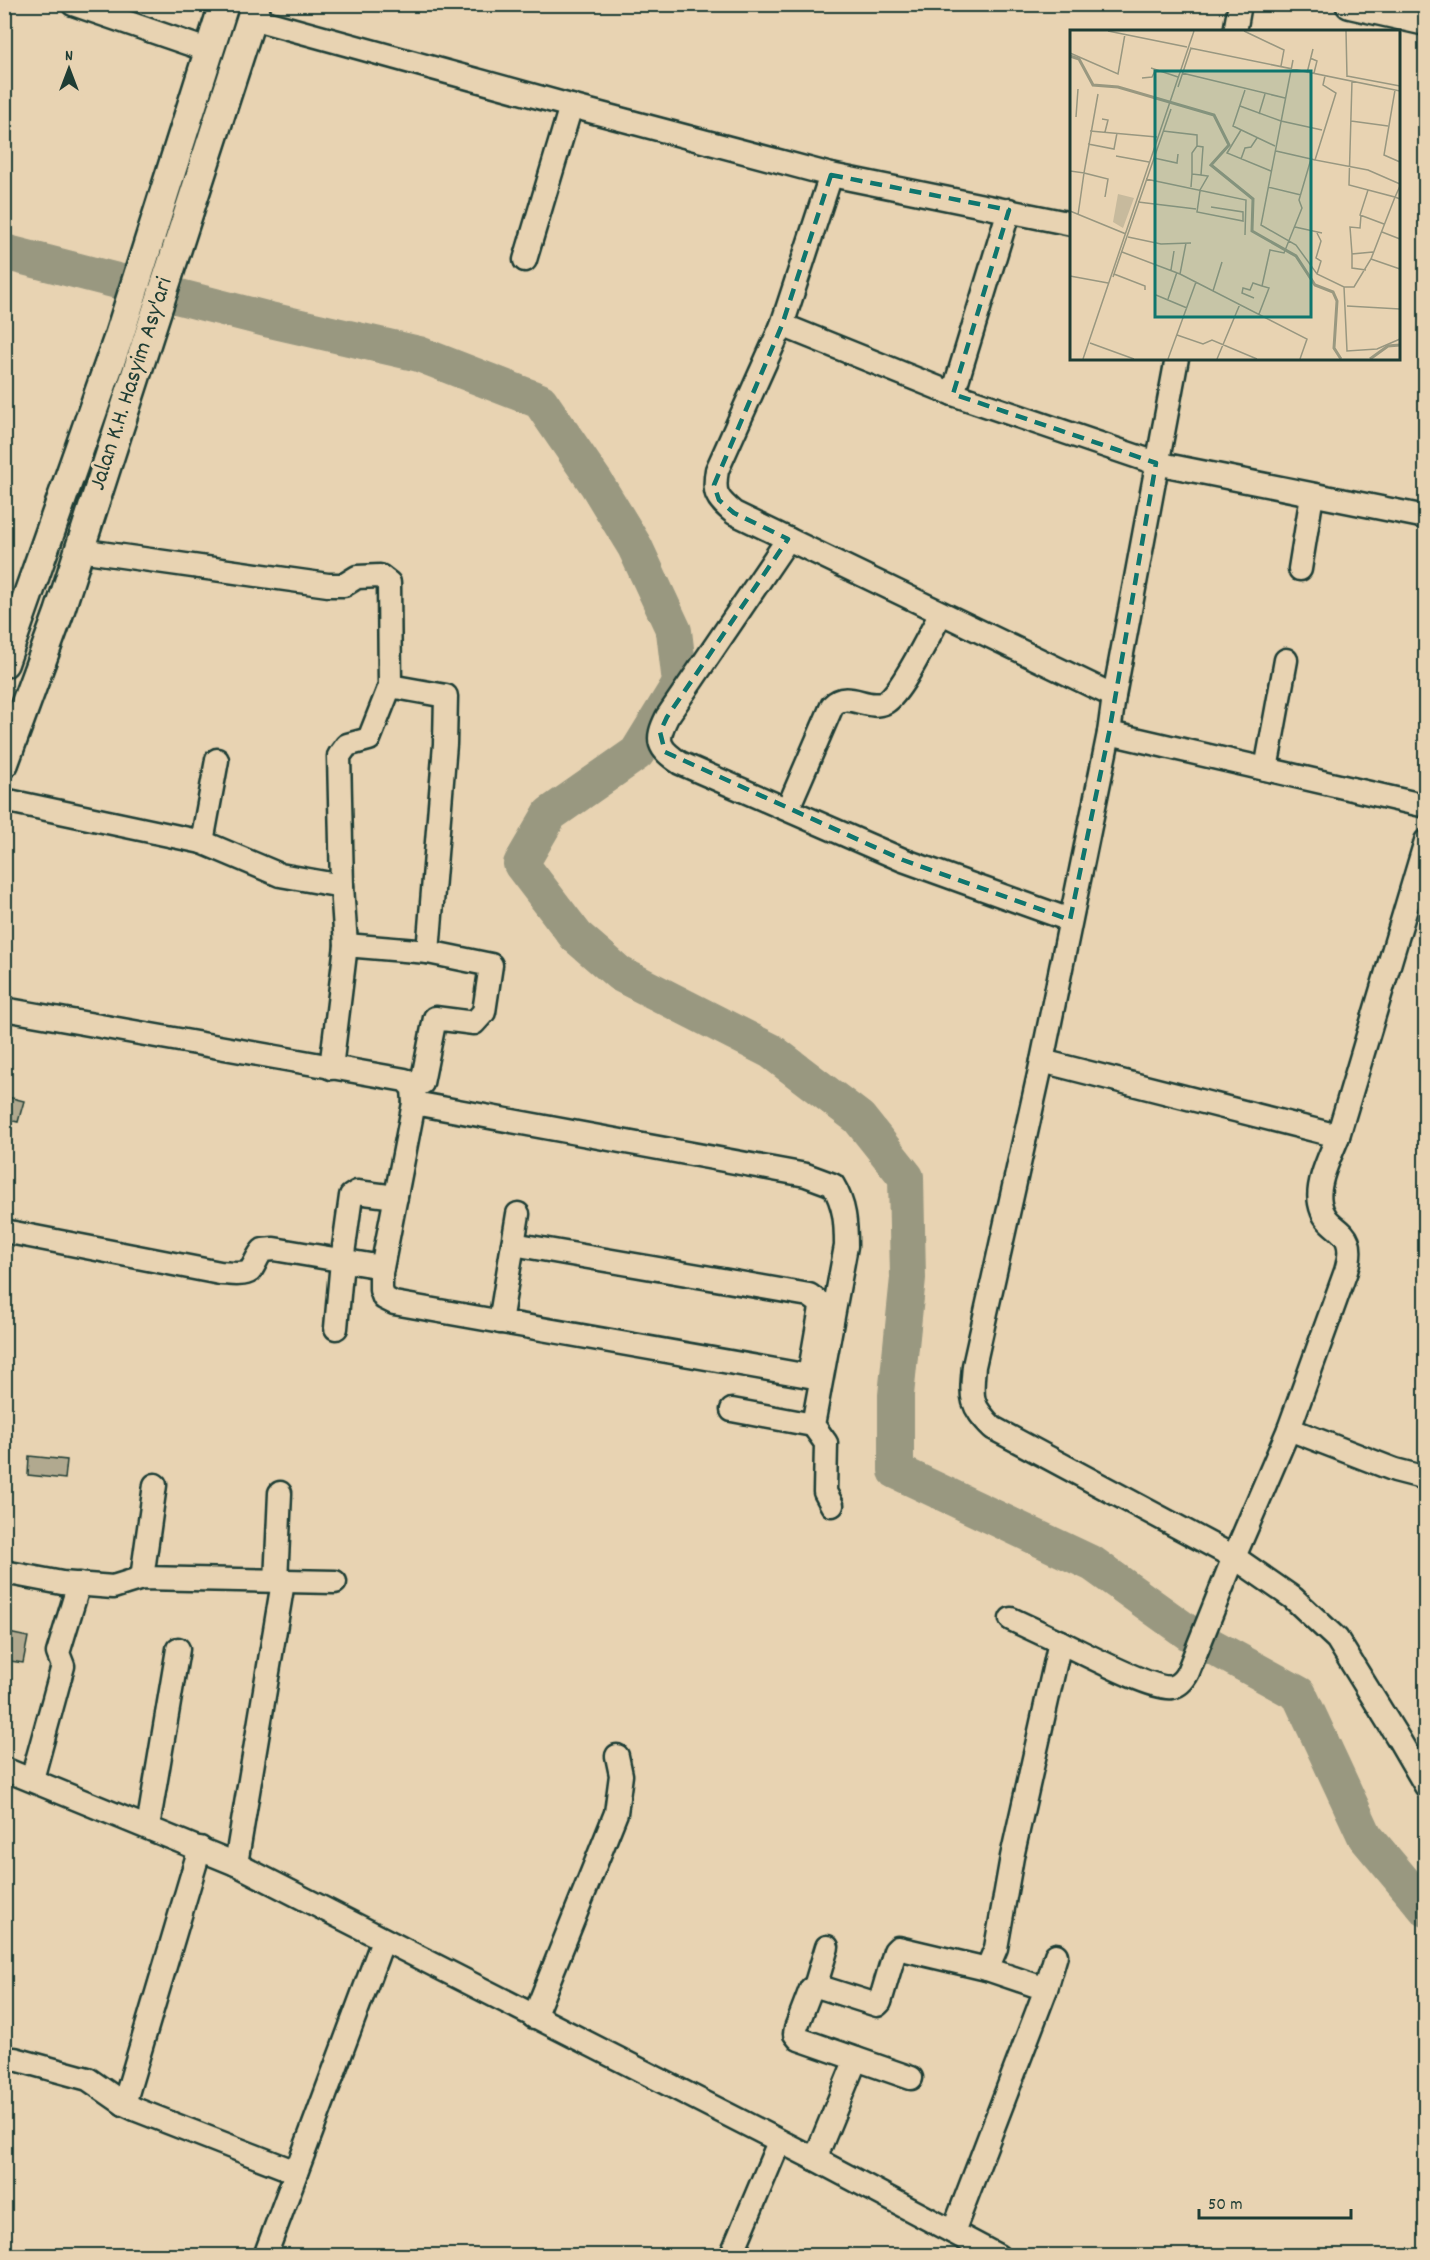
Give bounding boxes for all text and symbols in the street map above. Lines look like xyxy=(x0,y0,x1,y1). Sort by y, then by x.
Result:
inset map xyxy=(1070,30,1400,360)
north arrow xyxy=(39,39,99,99)
text: N xyxy=(65,45,73,68)
street label: Jalan K.H. Hasyim Asy'ari xyxy=(81,273,183,495)
scale bar xyxy=(1199,2182,1350,2220)
text: 50 m xyxy=(1208,2193,1243,2218)

